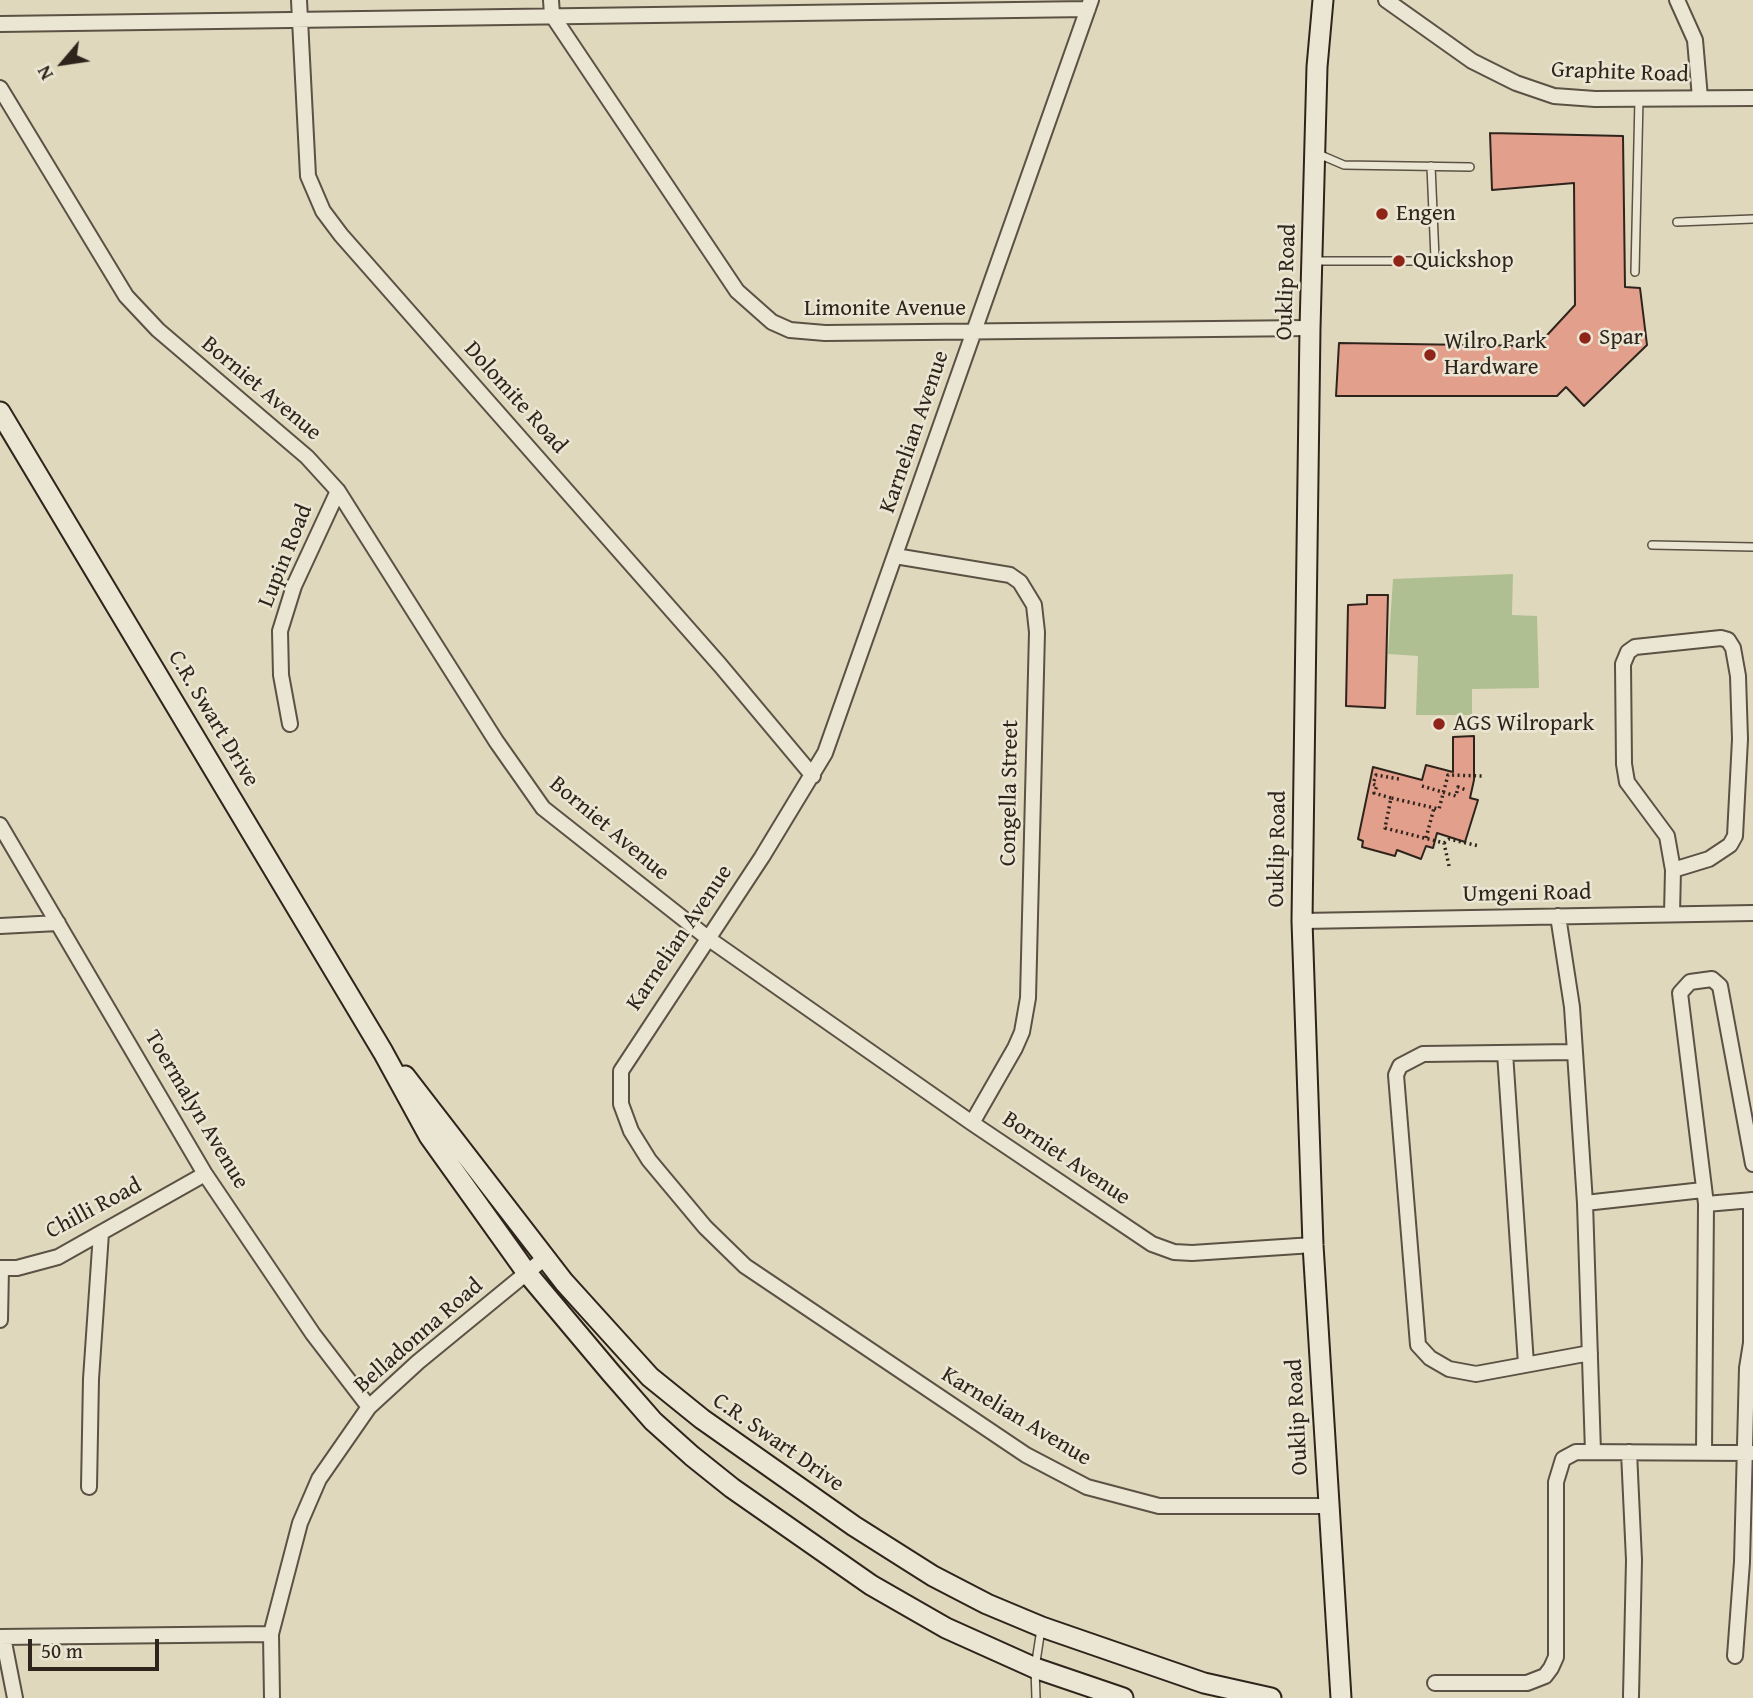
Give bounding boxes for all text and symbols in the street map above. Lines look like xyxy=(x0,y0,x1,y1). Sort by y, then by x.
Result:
north arrow xyxy=(28,28,98,98)
street label: Graphite Road xyxy=(1551,57,1689,89)
text: N xyxy=(29,61,60,86)
place label: Engen xyxy=(1396,200,1456,228)
marker: Engen xyxy=(1374,206,1390,222)
street label: Ouklip Road xyxy=(1271,223,1303,341)
place label: Quickshop xyxy=(1413,247,1514,275)
marker: Quickshop xyxy=(1391,253,1407,269)
street label: Limonite Avenue xyxy=(804,295,966,323)
place label: Spar xyxy=(1599,324,1643,352)
place label: Wilro Park Hardware xyxy=(1444,328,1547,382)
marker: Spar xyxy=(1577,330,1593,346)
street label: Borniet Avenue xyxy=(195,331,327,447)
street label: Dolomite Road xyxy=(457,336,573,460)
street label: Karnelian Avenue xyxy=(874,347,956,517)
marker: Wilro Park Hardware xyxy=(1422,347,1438,363)
street label: Lupin Road xyxy=(253,500,319,612)
street label: C.R. Swart Drive xyxy=(161,646,265,792)
place label: AGS Wilropark xyxy=(1453,710,1594,738)
marker: AGS Wilropark xyxy=(1431,716,1447,732)
street label: Congella Street xyxy=(995,720,1025,866)
street label: Borniet Avenue xyxy=(543,771,675,887)
street label: Ouklip Road xyxy=(1263,790,1293,908)
street label: Karnelian Avenue xyxy=(621,860,739,1016)
street label: Umgeni Road xyxy=(1462,879,1592,909)
street label: Toermalyn Avenue xyxy=(138,1026,254,1194)
street label: Borniet Avenue xyxy=(997,1106,1135,1212)
street label: Chilli Road xyxy=(41,1172,147,1246)
street label: Belladonna Road xyxy=(349,1273,489,1399)
street label: Ouklip Road xyxy=(1281,1358,1315,1476)
street label: Karnelian Avenue xyxy=(936,1361,1096,1473)
street label: C.R. Swart Drive xyxy=(707,1387,849,1499)
scale bar xyxy=(32,1624,163,1668)
text: 50 m xyxy=(41,1635,83,1666)

